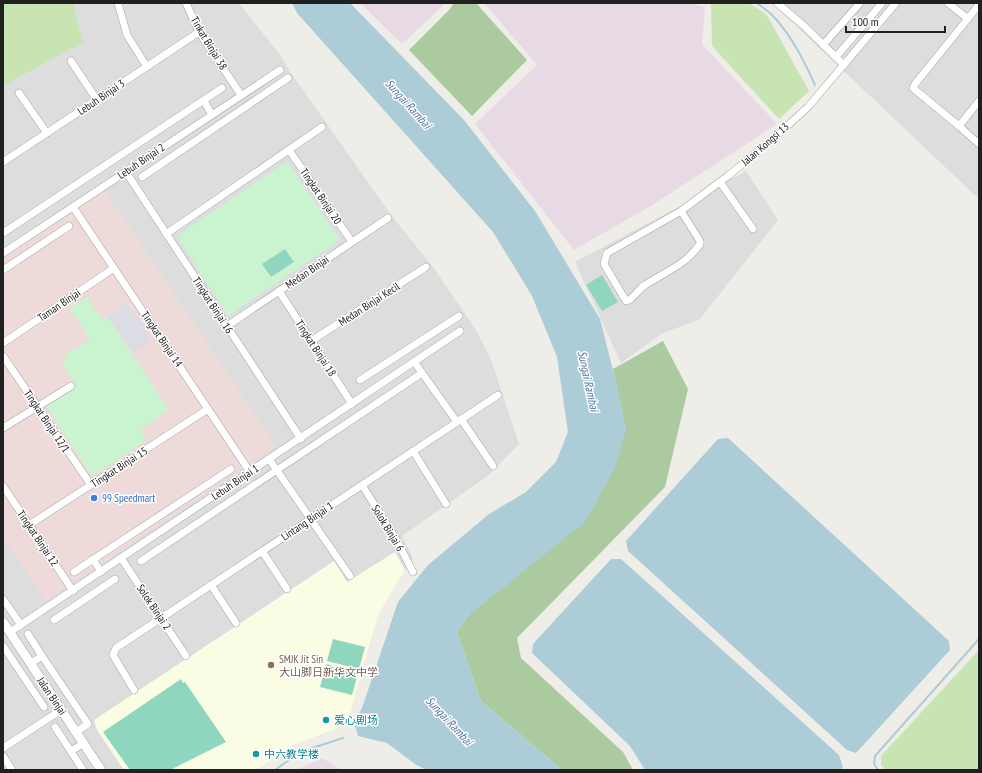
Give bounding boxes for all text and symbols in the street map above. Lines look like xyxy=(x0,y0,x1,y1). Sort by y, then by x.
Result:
scale bar xyxy=(846,8,945,34)
street label: Tinkat Binjai 38 xyxy=(188,14,230,72)
text: 100 m xyxy=(852,14,879,29)
street label: Lebuh Binjai 3 xyxy=(75,76,127,118)
water label: Sungai Rambai xyxy=(382,76,436,133)
street label: Jalan Kongsi 13 xyxy=(737,119,792,169)
street label: Lebuh Binjai 2 xyxy=(115,140,167,182)
street label: Tingkat Binjai 20 xyxy=(297,165,345,227)
street label: Medan Binjai xyxy=(283,252,331,292)
street label: Tingkat Binjai 16 xyxy=(190,274,237,336)
street label: Medan Binjai Kecil xyxy=(336,279,403,329)
street label: Taman Binjai xyxy=(35,286,83,324)
street label: Tingkat Binjai 14 xyxy=(138,308,186,370)
street label: Tingkat Binjai 18 xyxy=(293,317,340,379)
water label: Sungai Rambai xyxy=(575,349,603,414)
street label: Tingkat Binjai 12/1 xyxy=(21,387,73,455)
street label: Tingkat Binjai 15 xyxy=(88,443,150,490)
street label: Lebuh Binjai 1 xyxy=(209,461,261,503)
place label: 99 Speedmart xyxy=(102,491,155,505)
marker: 99 Speedmart xyxy=(89,493,99,503)
street label: Lintang Binjai 1 xyxy=(278,498,336,544)
street label: Solok Binjai 6 xyxy=(369,502,407,554)
street label: Tingkat Binjai 12 xyxy=(14,507,62,569)
street label: Solok Binjai 2 xyxy=(134,582,174,632)
place label: SMJK Jit Sin 大山脚日新华文中学 xyxy=(279,652,378,679)
marker: SMJK Jit Sin 大山脚日新华文中学 xyxy=(266,660,276,670)
street label: Jalan Binjai xyxy=(34,674,70,718)
water label: Sungai Rambai xyxy=(423,693,477,749)
place label: 爱心剧场 xyxy=(334,713,378,727)
marker: 爱心剧场 xyxy=(321,715,331,725)
place label: 中六教学楼 xyxy=(264,747,319,761)
marker: 中六教学楼 xyxy=(251,749,261,759)

